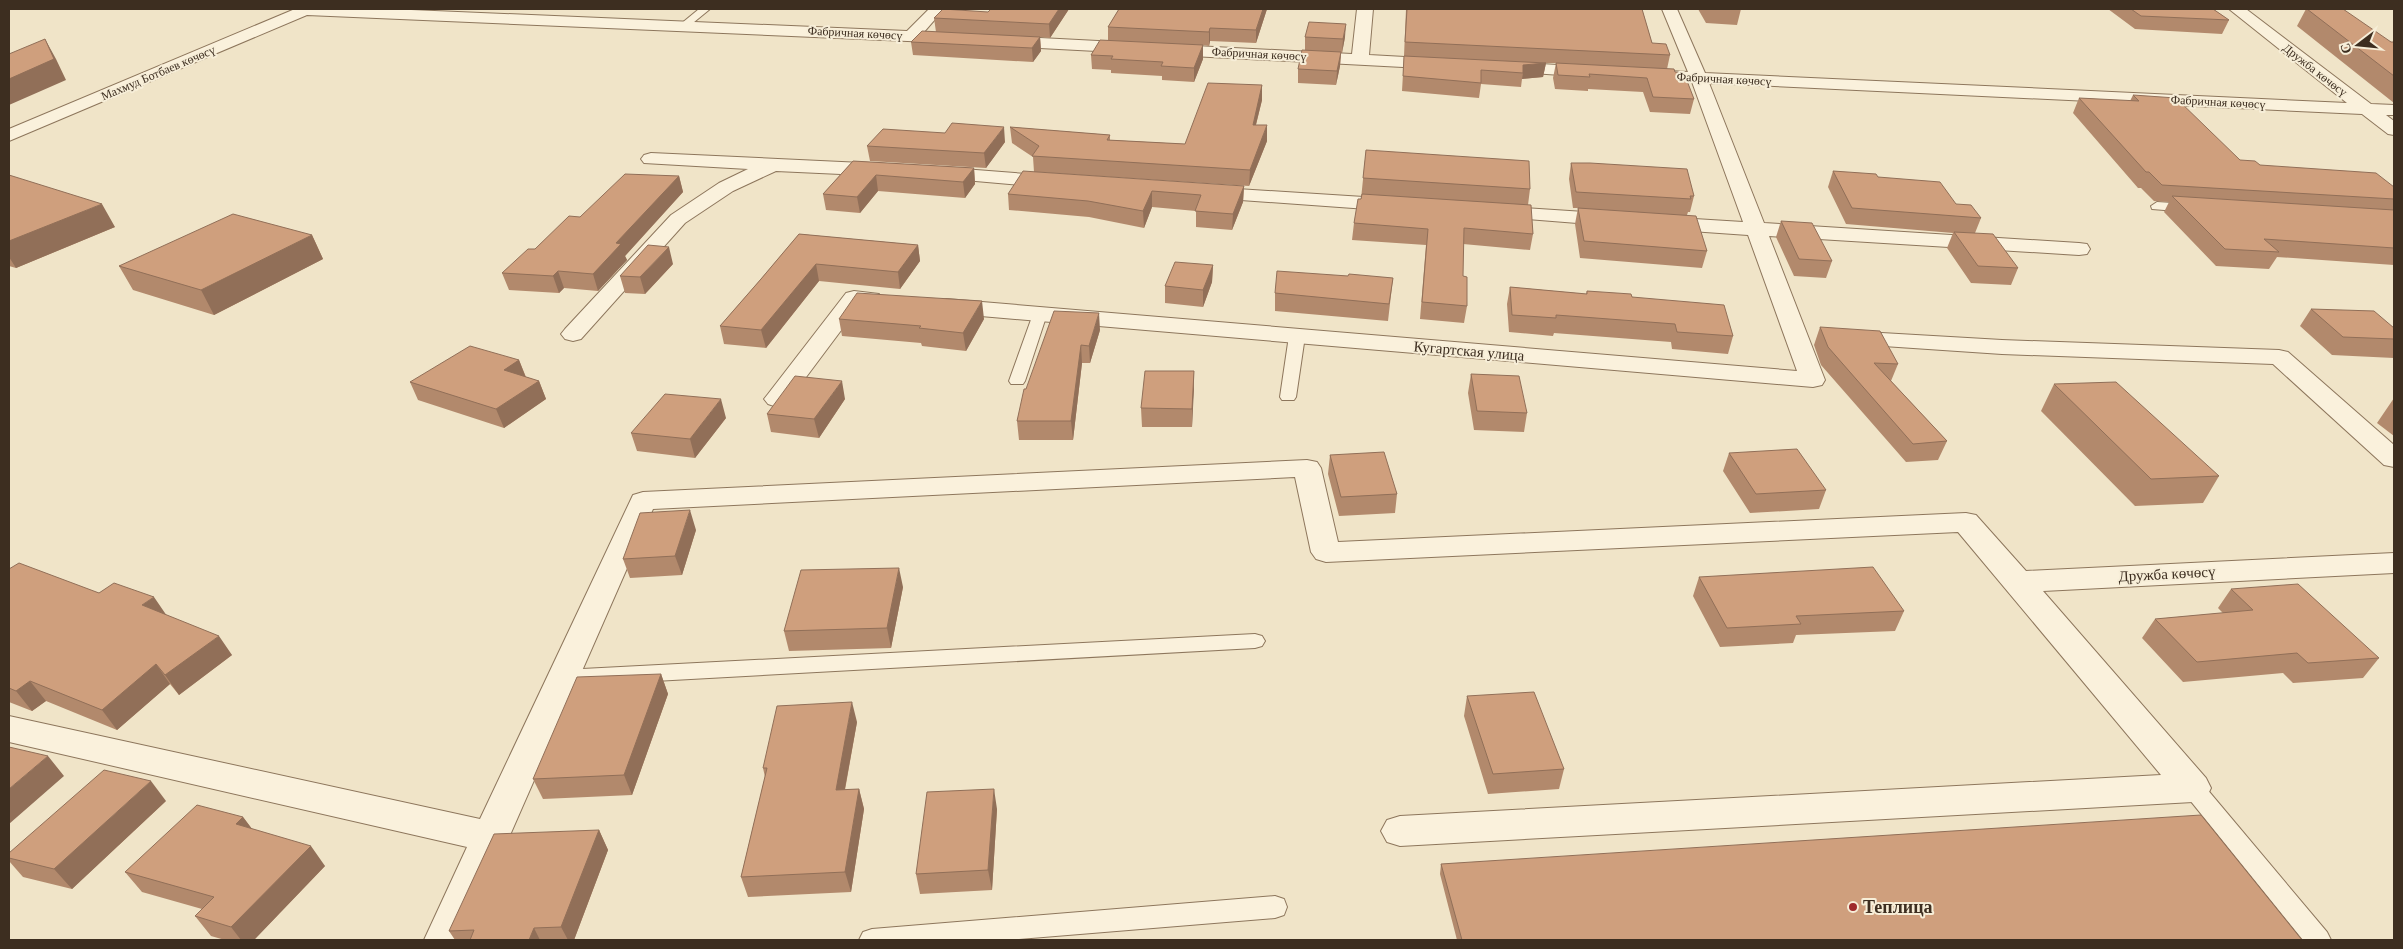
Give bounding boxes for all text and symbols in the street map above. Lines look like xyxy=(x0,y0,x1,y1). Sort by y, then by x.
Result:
north arrow xyxy=(2333,20,2383,70)
street label: Фабричная көчөсү xyxy=(807,24,903,42)
street label: Дружба көчөсү xyxy=(2280,41,2350,99)
text: С xyxy=(2337,42,2355,55)
street label: Махмуд Ботбаев көчөсү xyxy=(99,43,217,103)
street label: Фабричная көчөсү xyxy=(1211,45,1307,63)
street label: Фабричная көчөсү xyxy=(1676,70,1772,88)
street label: Фабричная көчөсү xyxy=(2170,93,2266,111)
street label: Кугартская улица xyxy=(1413,338,1525,364)
street label: Дружба көчөсү xyxy=(2118,563,2216,585)
place label: Теплица xyxy=(1863,897,1933,917)
marker: Теплица xyxy=(1847,901,1859,913)

